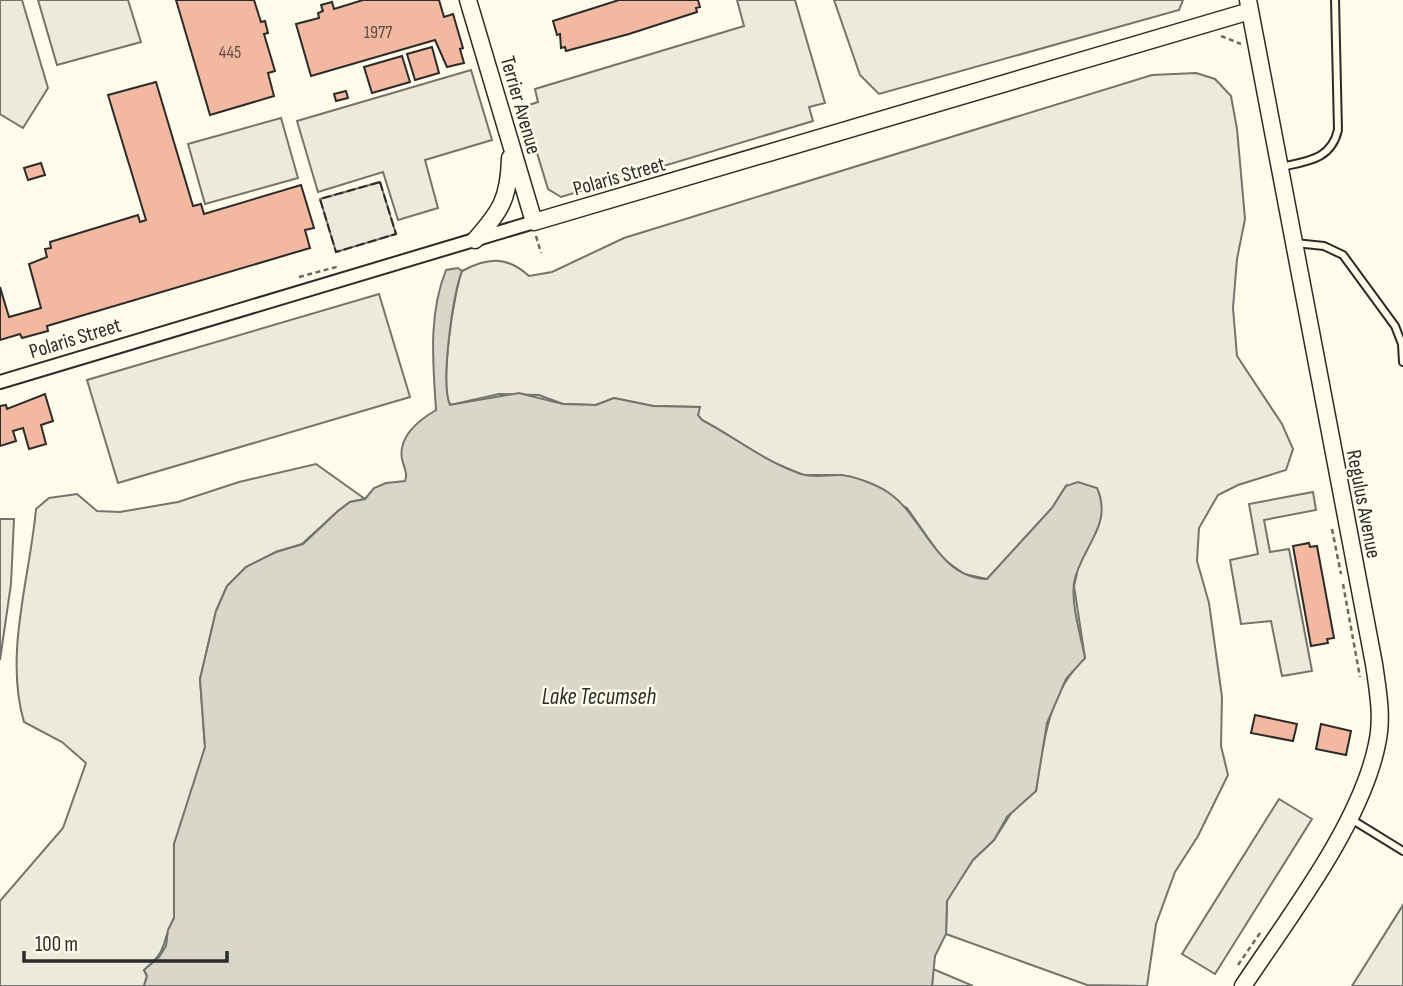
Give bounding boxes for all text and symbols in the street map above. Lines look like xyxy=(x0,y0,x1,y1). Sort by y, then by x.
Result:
house number: 1977 xyxy=(364,22,393,43)
house number: 445 xyxy=(219,42,241,63)
street label: Terrier Avenue xyxy=(495,53,546,157)
street label: Polaris Street xyxy=(570,151,668,202)
street label: Polaris Street xyxy=(26,313,124,364)
street label: Regulus Avenue xyxy=(1341,448,1386,560)
water label: Lake Tecumseh xyxy=(542,683,657,711)
scale bar xyxy=(24,920,228,964)
text: 100 m xyxy=(35,932,78,957)

